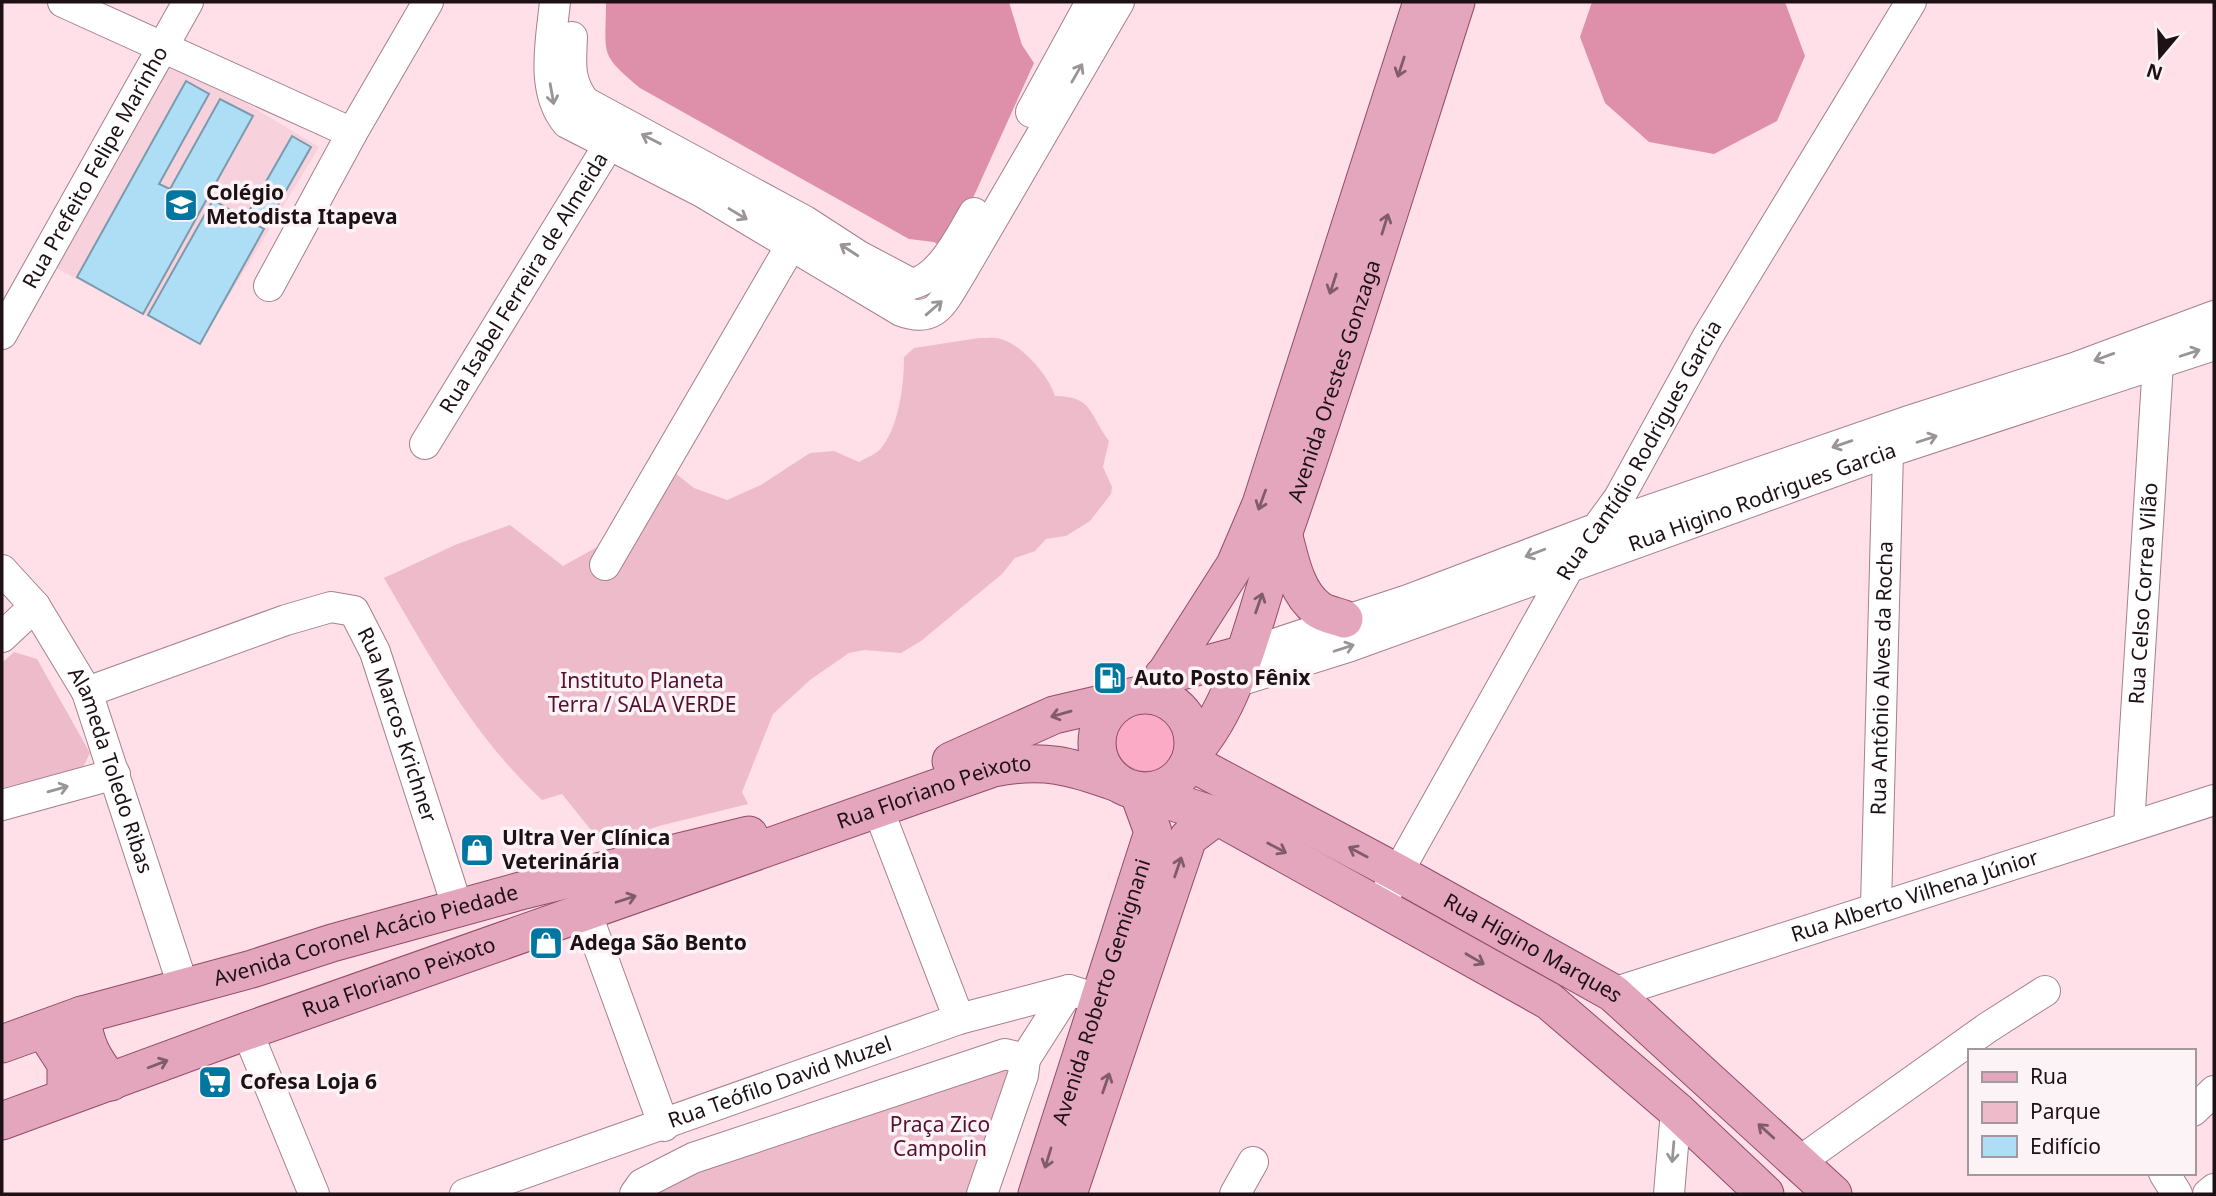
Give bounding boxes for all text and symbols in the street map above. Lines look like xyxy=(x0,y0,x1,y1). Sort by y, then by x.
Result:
north arrow xyxy=(2125,21,2195,91)
street label: Rua Prefeito Felipe Marinho xyxy=(15,41,174,293)
one-way arrow xyxy=(1394,55,1407,77)
text: N xyxy=(2143,57,2166,87)
one-way arrow xyxy=(1070,63,1084,83)
one-way arrow xyxy=(546,82,559,105)
one-way arrow xyxy=(641,131,662,145)
street label: Rua Isabel Ferreira de Almeida xyxy=(432,147,614,418)
place label: Colégio Metodista Itapeva xyxy=(206,178,398,230)
school or university icon: Colégio Metodista Itapeva xyxy=(162,186,200,224)
one-way arrow xyxy=(727,207,747,221)
one-way arrow xyxy=(1380,214,1392,236)
one-way arrow xyxy=(840,243,859,257)
street label: Avenida Orestes Gonzaga xyxy=(1280,256,1386,506)
one-way arrow xyxy=(1325,272,1338,294)
one-way arrow xyxy=(925,300,943,316)
street label: Rua Cantídio Rodrigues Garcia xyxy=(1549,314,1728,585)
one-way arrow xyxy=(2178,345,2200,358)
one-way arrow xyxy=(2094,352,2116,364)
one-way arrow xyxy=(1916,432,1938,445)
street label: Rua Higino Rodrigues Garcia xyxy=(1624,435,1899,558)
one-way arrow xyxy=(1831,438,1853,451)
street label: Rua Celso Correa Vilão xyxy=(2122,482,2163,705)
one-way arrow xyxy=(1255,488,1267,510)
street label: Rua Antônio Alves da Rocha xyxy=(1863,541,1899,816)
one-way arrow xyxy=(1525,547,1547,560)
one-way arrow xyxy=(1253,592,1266,614)
street label: Rua Marcos Krichner xyxy=(352,622,444,826)
one-way arrow xyxy=(1332,640,1354,653)
fuel station icon: Auto Posto Fênix xyxy=(1091,659,1129,697)
street label: Alameda Toledo Ribas xyxy=(62,661,160,877)
place label: Auto Posto Fênix xyxy=(1134,663,1311,691)
park label: Instituto Planeta Terra / SALA VERDE xyxy=(548,666,736,718)
one-way arrow xyxy=(1050,708,1073,721)
street label: Rua Floriano Peixoto xyxy=(833,749,1032,835)
one-way arrow xyxy=(47,782,69,795)
place label: Ultra Ver Clínica Veterinária xyxy=(502,823,670,875)
shop icon: Ultra Ver Clínica Veterinária xyxy=(458,831,496,869)
one-way arrow xyxy=(1266,841,1286,855)
street label: Rua Alberto Vilhena Júnior xyxy=(1787,842,2042,948)
one-way arrow xyxy=(1349,844,1369,858)
street label: Avenida Roberto Gemignani xyxy=(1045,855,1156,1128)
one-way arrow xyxy=(1173,857,1185,879)
street label: Avenida Coronel Acácio Piedade xyxy=(210,877,521,992)
street label: Rua Higino Marques xyxy=(1439,886,1629,1008)
one-way arrow xyxy=(615,891,637,904)
shop icon: Adega São Bento xyxy=(527,924,565,962)
place label: Adega São Bento xyxy=(570,928,747,956)
street label: Rua Floriano Peixoto xyxy=(298,930,499,1024)
one-way arrow xyxy=(1465,952,1485,966)
street label: Rua Teófilo David Muzel xyxy=(664,1029,895,1134)
legend xyxy=(1968,1049,2195,1175)
one-way arrow xyxy=(146,1057,168,1070)
text: Rua xyxy=(2030,1062,2068,1090)
supermarket icon: Cofesa Loja 6 xyxy=(196,1063,234,1101)
place label: Cofesa Loja 6 xyxy=(240,1067,377,1095)
one-way arrow xyxy=(1100,1072,1113,1094)
text: Parque xyxy=(2030,1097,2100,1125)
park label: Praça Zico Campolin xyxy=(890,1110,990,1162)
one-way arrow xyxy=(1757,1123,1775,1139)
text: Edifício xyxy=(2030,1132,2101,1160)
one-way arrow xyxy=(1666,1140,1679,1163)
one-way arrow xyxy=(1041,1147,1054,1169)

